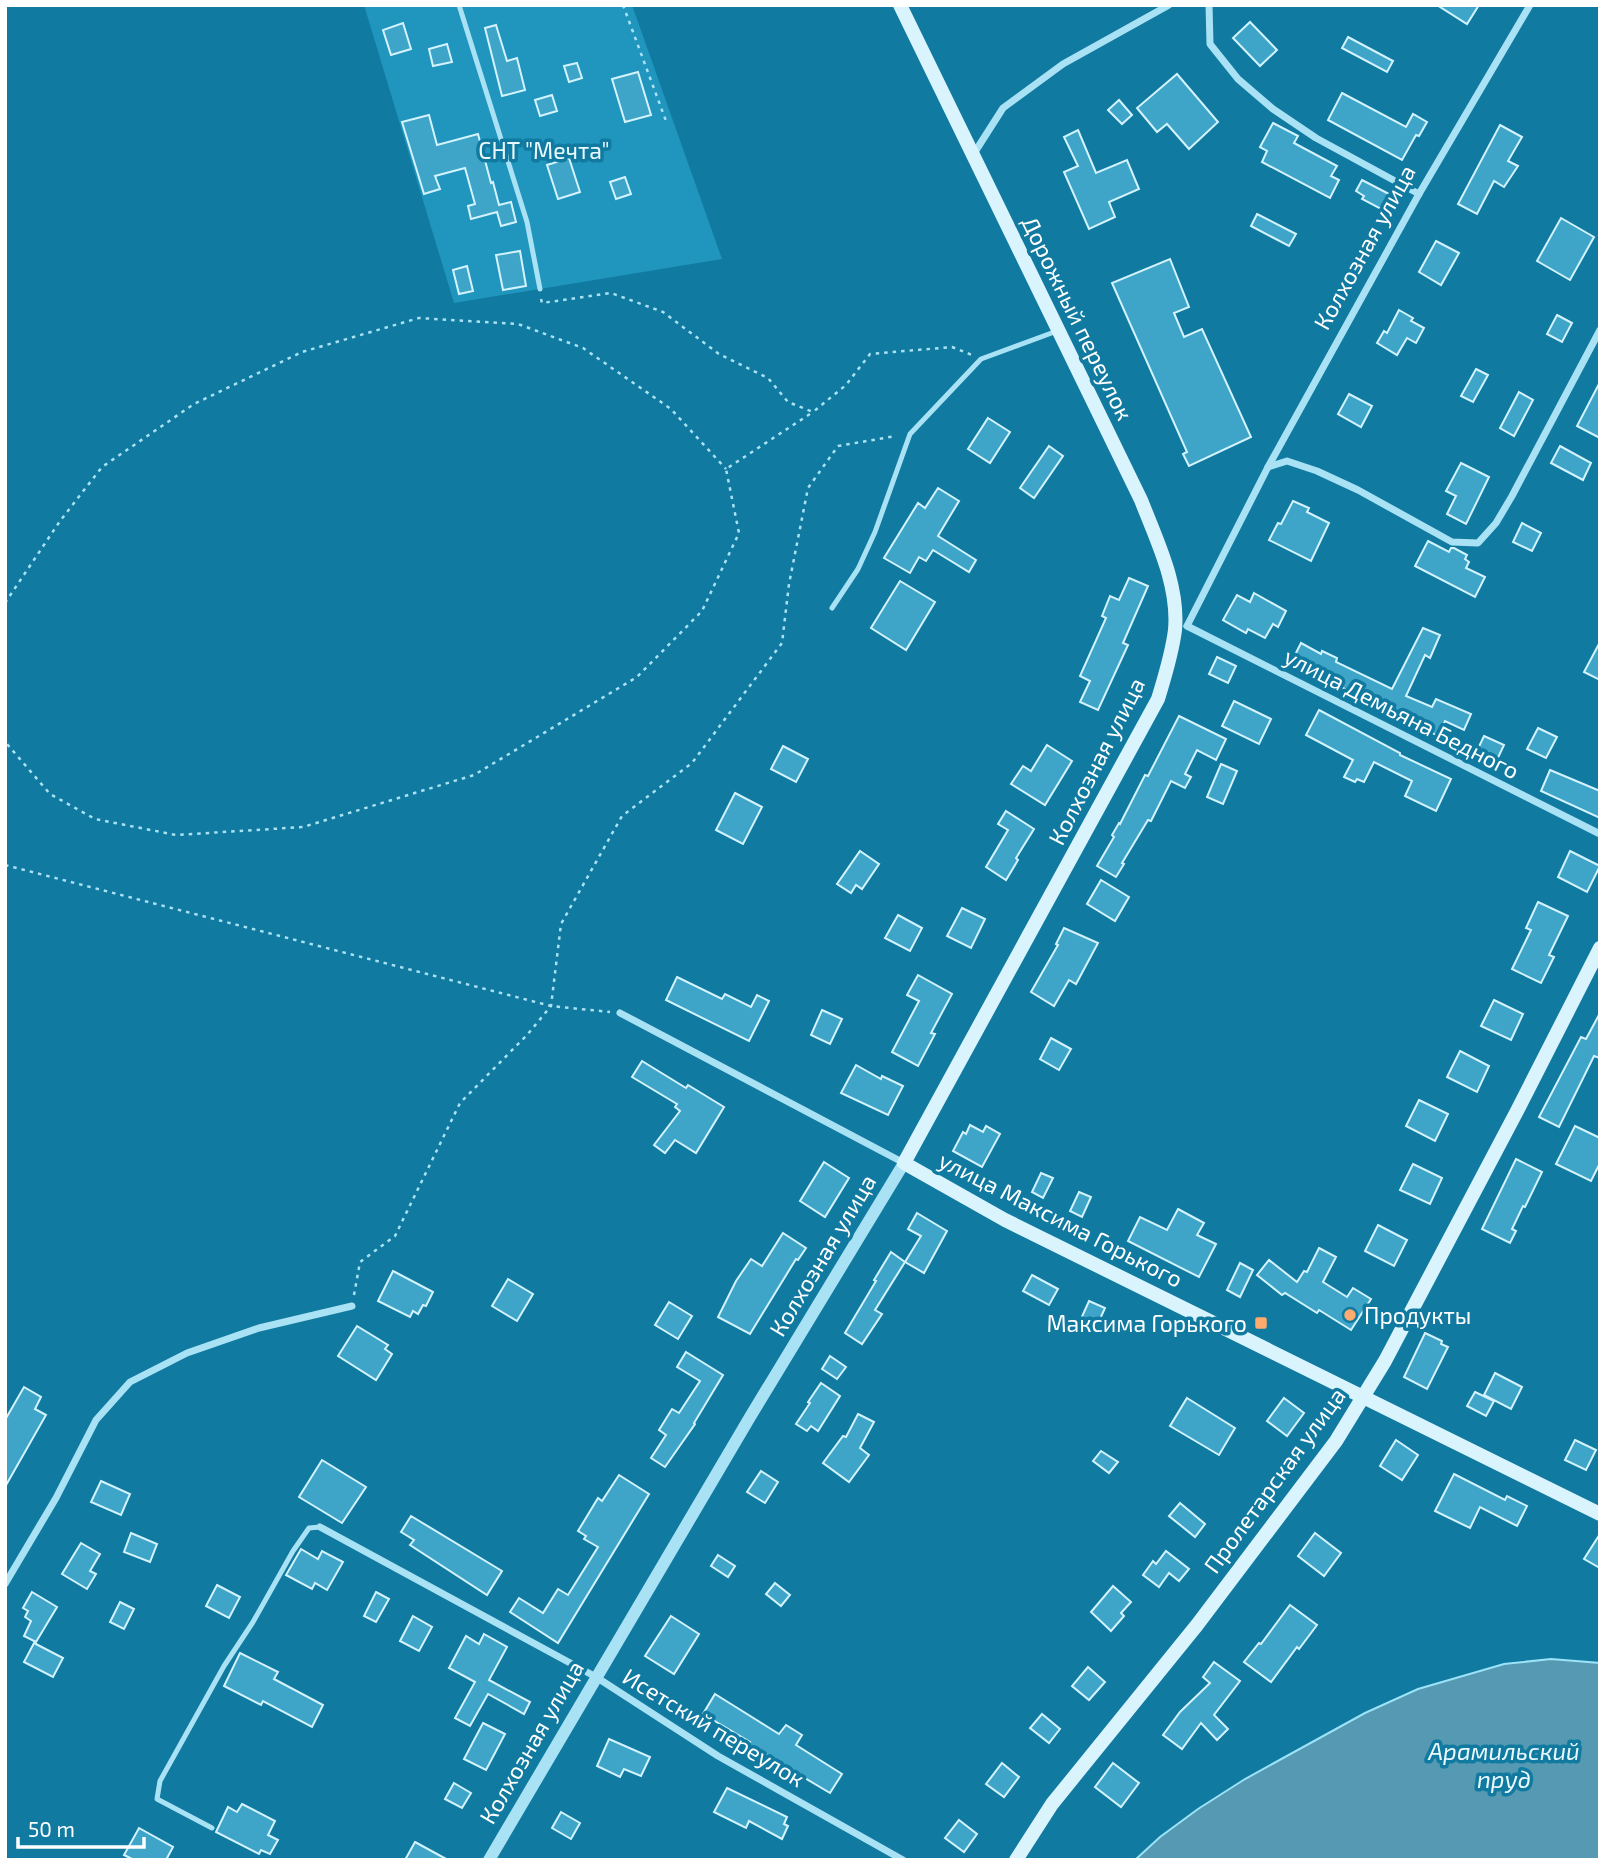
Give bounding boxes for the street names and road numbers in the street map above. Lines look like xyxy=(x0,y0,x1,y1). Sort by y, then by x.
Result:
street label: Колхозная улица xyxy=(1307,160,1422,335)
street label: Дорожный переулок xyxy=(1016,211,1140,425)
street label: улица Демьяна Бедного xyxy=(1279,641,1524,785)
street label: Колхозная улица xyxy=(1042,673,1151,850)
street label: улица Максима Горького xyxy=(934,1145,1188,1294)
street label: Колхозная улица xyxy=(763,1169,882,1342)
street label: Пролетарская улица xyxy=(1197,1382,1351,1579)
street label: Колхозная улица xyxy=(473,1655,590,1829)
street label: Исетский переулок xyxy=(618,1662,810,1793)

